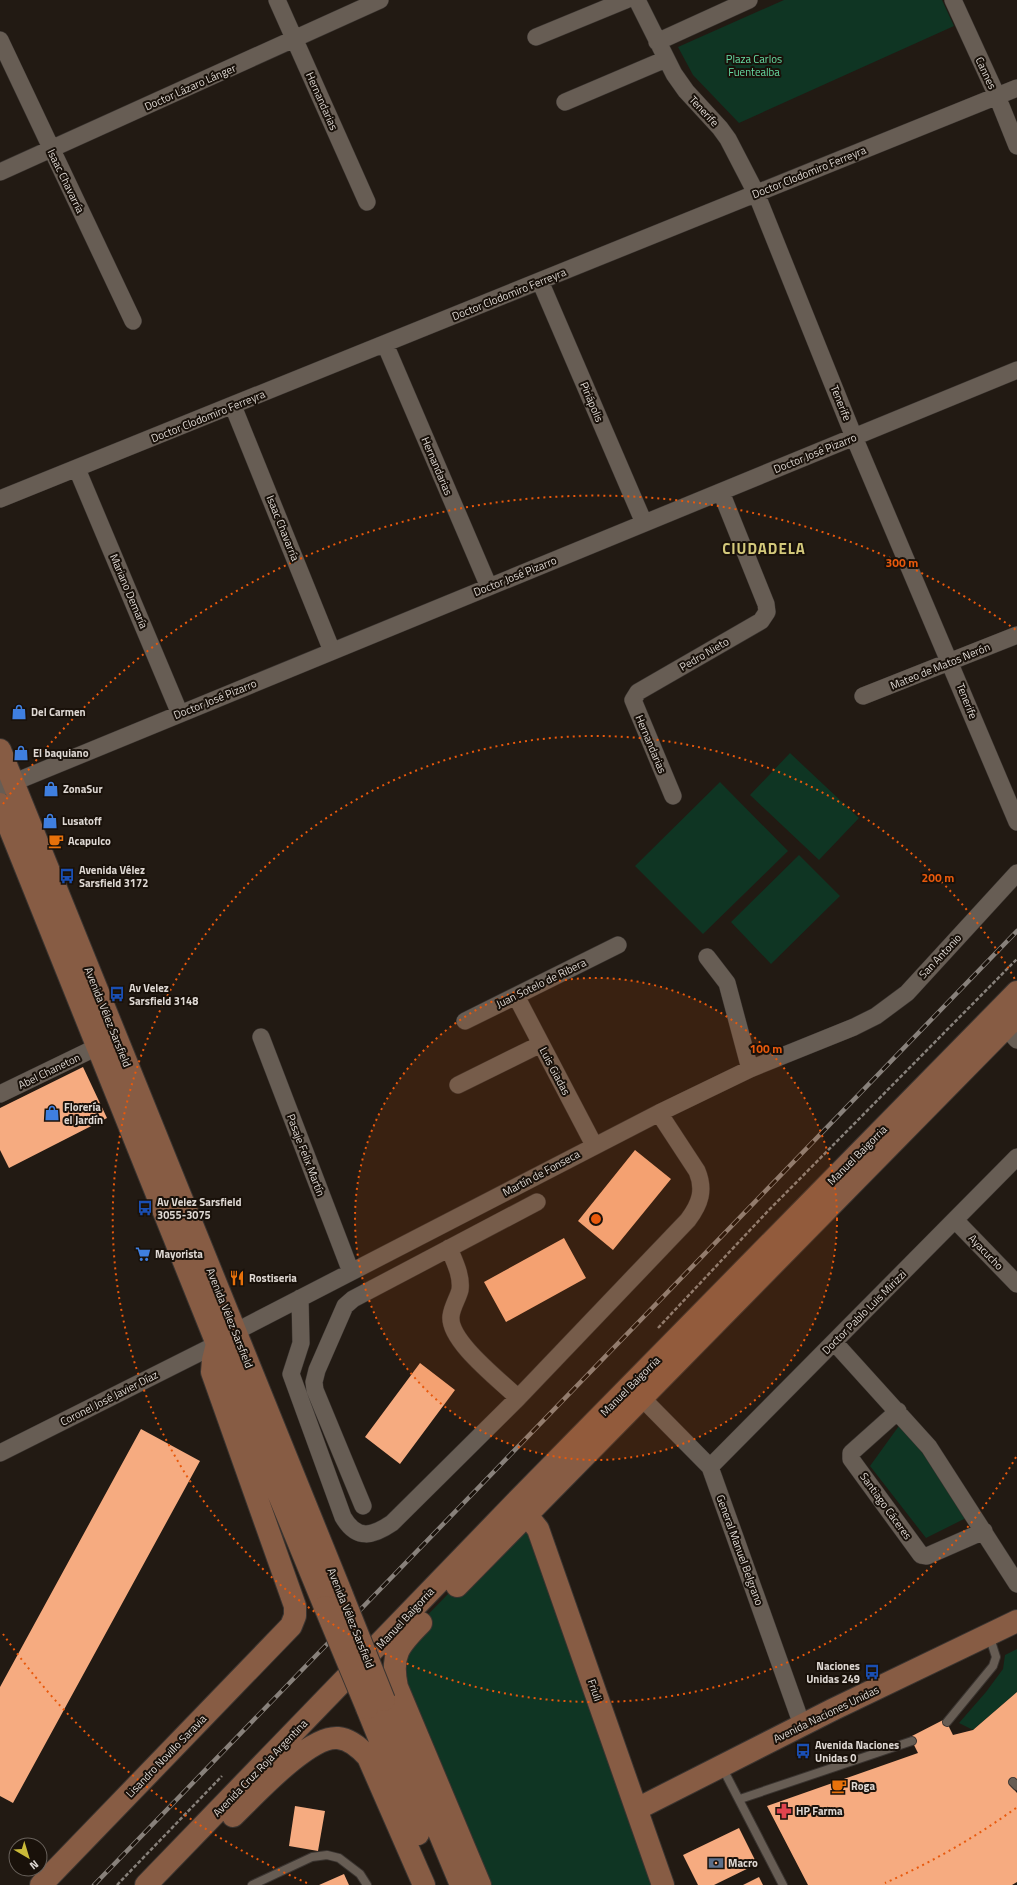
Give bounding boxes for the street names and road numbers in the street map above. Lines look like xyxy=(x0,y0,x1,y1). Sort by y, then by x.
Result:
street label: Cannes xyxy=(972,54,1000,92)
street label: Doctor Lázaro Lánger xyxy=(142,60,238,114)
street label: Hernandarias xyxy=(302,69,342,133)
street label: Tenerife xyxy=(685,92,723,130)
street label: Doctor Clodomiro Ferreyra xyxy=(750,142,869,202)
street label: Isaac Chavarría xyxy=(44,146,89,216)
street label: Doctor Clodomiro Ferreyra xyxy=(450,264,569,324)
street label: Piriápolis xyxy=(576,379,608,425)
street label: Tenerife xyxy=(827,383,856,424)
street label: Doctor Clodomiro Ferreyra xyxy=(149,386,268,446)
street label: Doctor José Pizarro xyxy=(771,429,859,477)
street label: Hernandarias xyxy=(417,434,457,498)
street label: Isaac Chavarría xyxy=(263,493,304,564)
street label: Mariano Demaría xyxy=(106,551,152,631)
street label: Doctor José Pizarro xyxy=(471,552,559,600)
street label: Pedro Nieto xyxy=(676,633,732,675)
street label: Mateo de Matos Nerón xyxy=(888,639,992,693)
street label: Doctor José Pizarro xyxy=(171,675,259,723)
street label: Tenerife xyxy=(953,681,982,722)
street label: Hernandarias xyxy=(631,712,671,776)
street label: San Antonio xyxy=(915,930,965,982)
street label: Juan Sotelo de Ribera xyxy=(493,954,589,1012)
street label: Avenida Vélez Sarsfield xyxy=(81,965,135,1070)
street label: Luis Giadas xyxy=(536,1044,574,1098)
street label: Abel Chaneton xyxy=(15,1049,83,1093)
street label: Pasaje Felix Martín xyxy=(283,1111,329,1199)
street label: Manuel Baigorria xyxy=(824,1121,891,1188)
street label: Martín de Fonseca xyxy=(500,1146,583,1200)
street label: Ayacucho xyxy=(965,1231,1007,1274)
street label: Avenida Vélez Sarsfield xyxy=(203,1266,257,1371)
street label: Doctor Pablo Luis Mirizzi xyxy=(818,1266,910,1358)
street label: Manuel Baigorria xyxy=(597,1352,664,1419)
street label: Coronel José Javier Díaz xyxy=(57,1366,161,1430)
street label: Santiago Cáceres xyxy=(856,1469,916,1543)
street label: General Manuel Belgrano xyxy=(713,1492,768,1608)
street label: Avenida Vélez Sarsfield xyxy=(324,1566,378,1671)
street label: Manuel Baigorria xyxy=(372,1583,438,1652)
street label: Friuli xyxy=(584,1677,606,1703)
street label: Avenida Naciones Unidas xyxy=(770,1681,882,1747)
street label: Lisandro Novillo Saravia xyxy=(122,1711,210,1801)
street label: Avenida Cruz Roja Argentina xyxy=(209,1715,311,1820)

